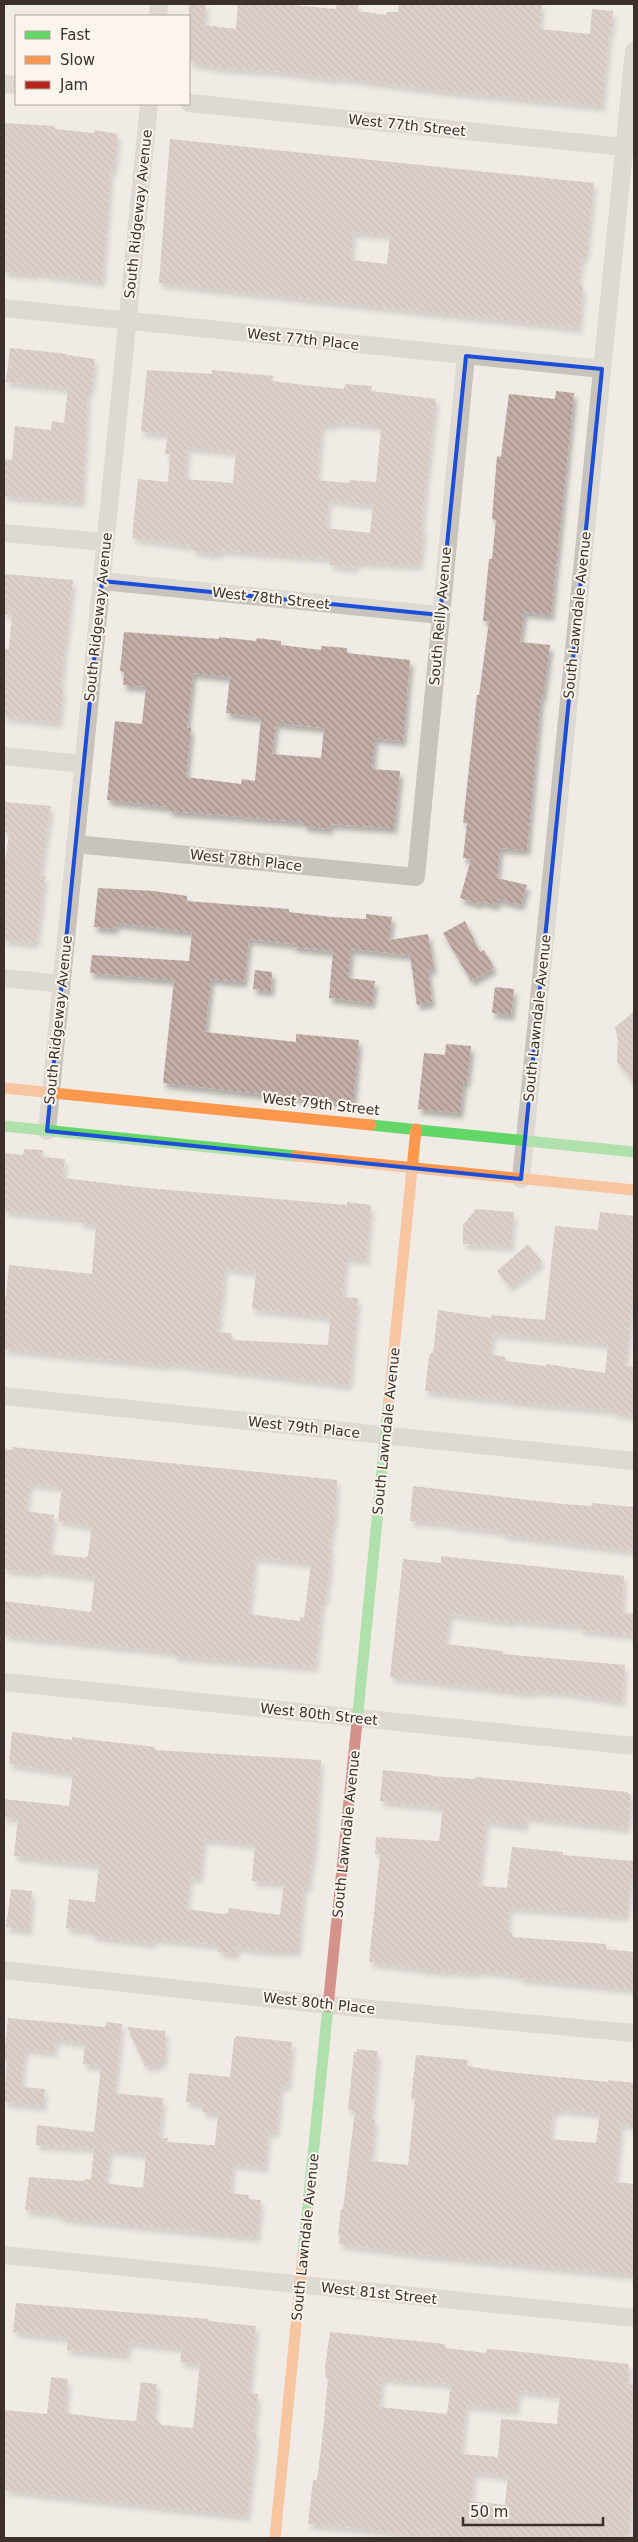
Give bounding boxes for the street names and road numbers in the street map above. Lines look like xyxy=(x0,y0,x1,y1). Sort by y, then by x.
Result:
street label: West 77th Street xyxy=(347,111,467,139)
street label: South Ridgeway Avenue xyxy=(121,129,155,299)
street label: West 77th Place xyxy=(246,325,360,353)
street label: South Lawndale Avenue xyxy=(560,530,594,700)
street label: South Ridgeway Avenue xyxy=(81,532,115,702)
street label: South Reilly Avenue xyxy=(426,546,454,686)
street label: West 78th Street xyxy=(211,584,331,612)
street label: West 78th Place xyxy=(189,846,303,874)
street label: South Lawndale Avenue xyxy=(520,933,554,1103)
street label: South Ridgeway Avenue xyxy=(41,935,75,1105)
street label: West 79th Street xyxy=(261,1090,381,1118)
street label: South Lawndale Avenue xyxy=(369,1346,403,1516)
street label: West 79th Place xyxy=(247,1413,361,1441)
street label: West 80th Street xyxy=(259,1700,379,1728)
street label: South Lawndale Avenue xyxy=(329,1749,363,1919)
street label: West 80th Place xyxy=(262,1989,376,2017)
street label: South Lawndale Avenue xyxy=(288,2152,322,2322)
street label: West 81st Street xyxy=(320,2279,438,2307)

